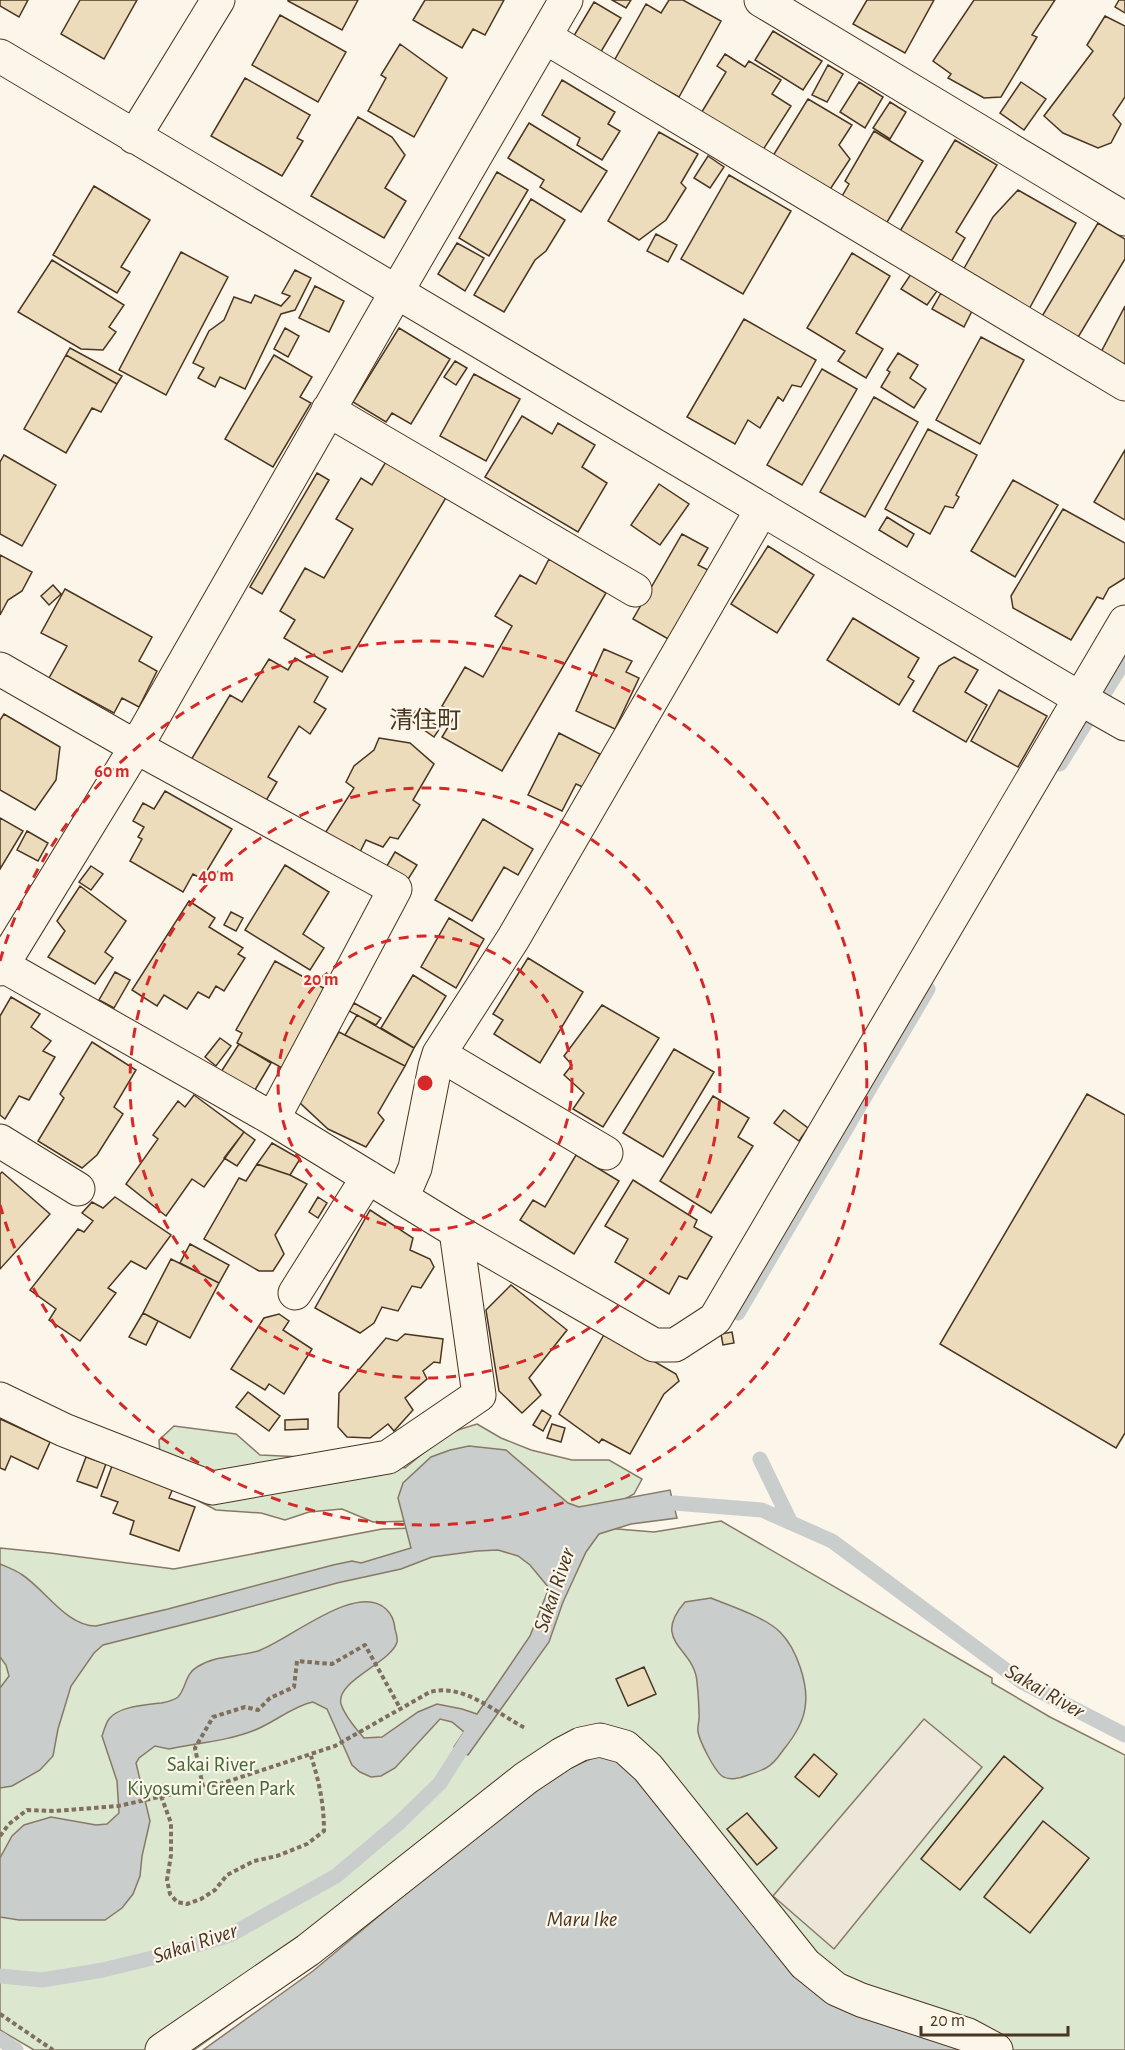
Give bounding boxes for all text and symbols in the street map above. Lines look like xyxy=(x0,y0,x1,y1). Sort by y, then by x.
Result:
district label: 清住町 xyxy=(389,707,461,733)
text: 60 m xyxy=(94,763,130,781)
text: 40 m xyxy=(198,867,234,885)
text: 20 m xyxy=(303,971,339,989)
centre of rings xyxy=(415,1073,435,1093)
water label: Sakai River xyxy=(529,1544,579,1635)
water label: Sakai River xyxy=(1002,1660,1089,1723)
park label: Sakai River Kiyosumi Green Park xyxy=(127,1754,295,1799)
water label: Maru Ike xyxy=(547,1908,617,1930)
water label: Sakai River xyxy=(150,1919,241,1967)
scale bar xyxy=(921,1999,1068,2037)
text: 20 m xyxy=(930,2012,965,2030)

